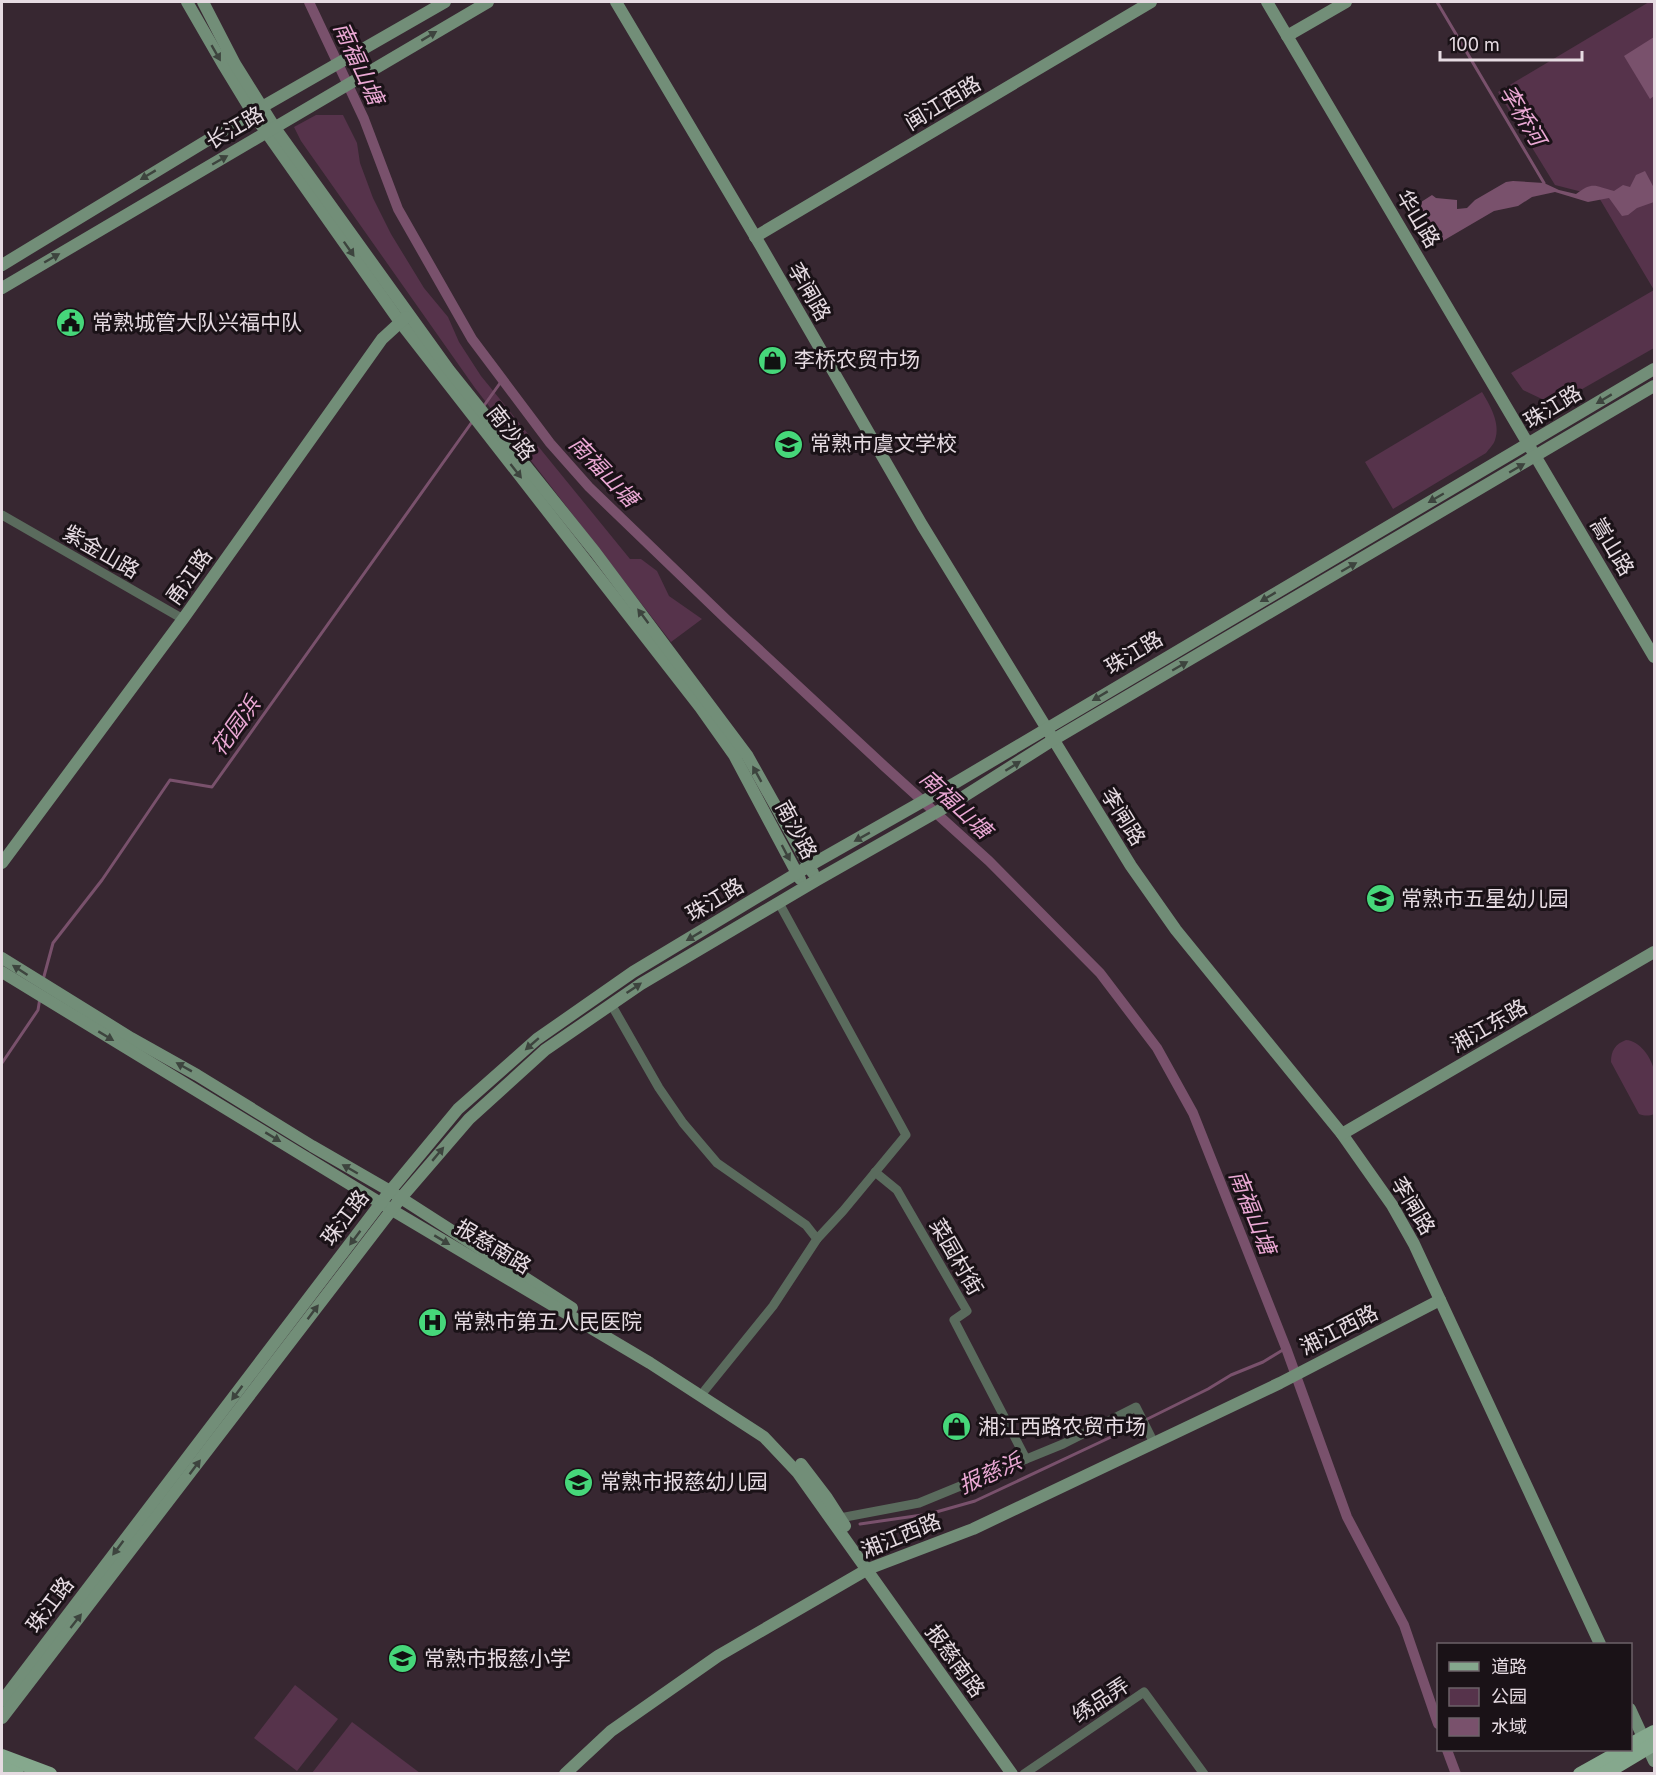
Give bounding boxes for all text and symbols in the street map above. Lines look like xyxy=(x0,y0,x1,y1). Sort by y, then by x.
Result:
water label: 南福山塘 xyxy=(329,18,391,112)
scale bar xyxy=(1440,24,1582,62)
one-way arrow xyxy=(421,31,437,42)
text: 100 m xyxy=(1449,34,1500,55)
one-way arrow xyxy=(210,45,221,61)
street label: 闽江西路 xyxy=(900,70,985,135)
water label: 李桥河 xyxy=(1495,80,1553,153)
street label: 长江路 xyxy=(201,101,268,154)
one-way arrow xyxy=(212,154,228,165)
one-way arrow xyxy=(140,170,156,181)
street label: 华山路 xyxy=(1391,185,1445,252)
one-way arrow xyxy=(343,240,355,256)
one-way arrow xyxy=(44,253,61,263)
street label: 李闸路 xyxy=(783,258,836,325)
public building icon: 常熟城管大队兴福中队 xyxy=(55,307,87,339)
place label: 常熟城管大队兴福中队 xyxy=(92,310,302,335)
shop icon: 李桥农贸市场 xyxy=(757,344,789,376)
place label: 李桥农贸市场 xyxy=(794,347,920,372)
street label: 珠江路 xyxy=(1519,380,1586,434)
one-way arrow xyxy=(1596,394,1612,405)
street label: 南沙路 xyxy=(482,400,541,465)
school or university icon: 常熟市虞文学校 xyxy=(773,428,805,460)
water label: 南福山塘 xyxy=(564,430,647,515)
place label: 常熟市虞文学校 xyxy=(810,431,957,456)
one-way arrow xyxy=(1509,463,1525,474)
one-way arrow xyxy=(510,464,522,479)
one-way arrow xyxy=(1427,493,1444,503)
street label: 嵩山路 xyxy=(1585,513,1639,580)
street label: 紫金山路 xyxy=(59,520,144,583)
street label: 甬江路 xyxy=(160,544,217,610)
one-way arrow xyxy=(1341,562,1358,572)
one-way arrow xyxy=(1259,592,1276,602)
one-way arrow xyxy=(637,608,649,624)
street label: 珠江路 xyxy=(1100,626,1167,680)
one-way arrow xyxy=(1172,660,1188,671)
water label: 花园浜 xyxy=(205,690,266,760)
one-way arrow xyxy=(1091,691,1108,701)
one-way arrow xyxy=(1005,760,1021,771)
water label: 南福山塘 xyxy=(915,764,1000,846)
one-way arrow xyxy=(752,765,762,782)
street label: 李闸路 xyxy=(1096,783,1151,850)
street label: 南沙路 xyxy=(771,796,822,863)
one-way arrow xyxy=(853,832,870,842)
one-way arrow xyxy=(781,844,791,861)
street label: 珠江路 xyxy=(681,873,748,927)
school or university icon: 常熟市五星幼儿园 xyxy=(1364,883,1396,915)
place label: 常熟市五星幼儿园 xyxy=(1401,886,1569,911)
one-way arrow xyxy=(686,930,702,941)
one-way arrow xyxy=(12,965,28,976)
one-way arrow xyxy=(626,982,642,994)
street label: 湘江东路 xyxy=(1446,994,1531,1057)
one-way arrow xyxy=(98,1031,115,1041)
one-way arrow xyxy=(525,1037,540,1050)
one-way arrow xyxy=(175,1062,192,1072)
one-way arrow xyxy=(265,1132,282,1142)
one-way arrow xyxy=(432,1146,445,1162)
one-way arrow xyxy=(342,1163,358,1174)
water label: 南福山塘 xyxy=(1224,1166,1283,1261)
street label: 李闸路 xyxy=(1386,1172,1440,1239)
street label: 珠江路 xyxy=(316,1185,374,1250)
street label: 报慈南路 xyxy=(451,1214,536,1279)
street label: 菜园村街 xyxy=(925,1214,988,1299)
one-way arrow xyxy=(348,1230,361,1246)
one-way arrow xyxy=(434,1235,451,1245)
street label: 湘江西路 xyxy=(1296,1299,1382,1360)
one-way arrow xyxy=(307,1305,319,1320)
hospital icon: 常熟市第五人民医院 xyxy=(416,1306,448,1338)
place label: 常熟市第五人民医院 xyxy=(453,1309,642,1334)
one-way arrow xyxy=(230,1385,243,1401)
shop icon: 湘江西路农贸市场 xyxy=(941,1411,973,1443)
place label: 湘江西路农贸市场 xyxy=(978,1414,1146,1439)
water label: 报慈浜 xyxy=(955,1447,1027,1498)
one-way arrow xyxy=(188,1459,201,1475)
school or university icon: 常熟市报慈幼儿园 xyxy=(563,1466,595,1498)
place label: 常熟市报慈幼儿园 xyxy=(600,1469,768,1494)
street label: 湘江西路 xyxy=(857,1508,944,1563)
one-way arrow xyxy=(112,1540,125,1556)
street label: 珠江路 xyxy=(21,1572,79,1637)
one-way arrow xyxy=(69,1614,81,1629)
street label: 报慈南路 xyxy=(921,1619,990,1702)
school or university icon: 常熟市报慈小学 xyxy=(387,1643,419,1675)
legend xyxy=(1437,1643,1632,1751)
place label: 常熟市报慈小学 xyxy=(424,1646,571,1671)
text: 道路 xyxy=(1491,1656,1527,1677)
street label: 绣品弄 xyxy=(1068,1672,1134,1727)
text: 公园 xyxy=(1491,1686,1527,1707)
text: 水域 xyxy=(1491,1716,1527,1737)

